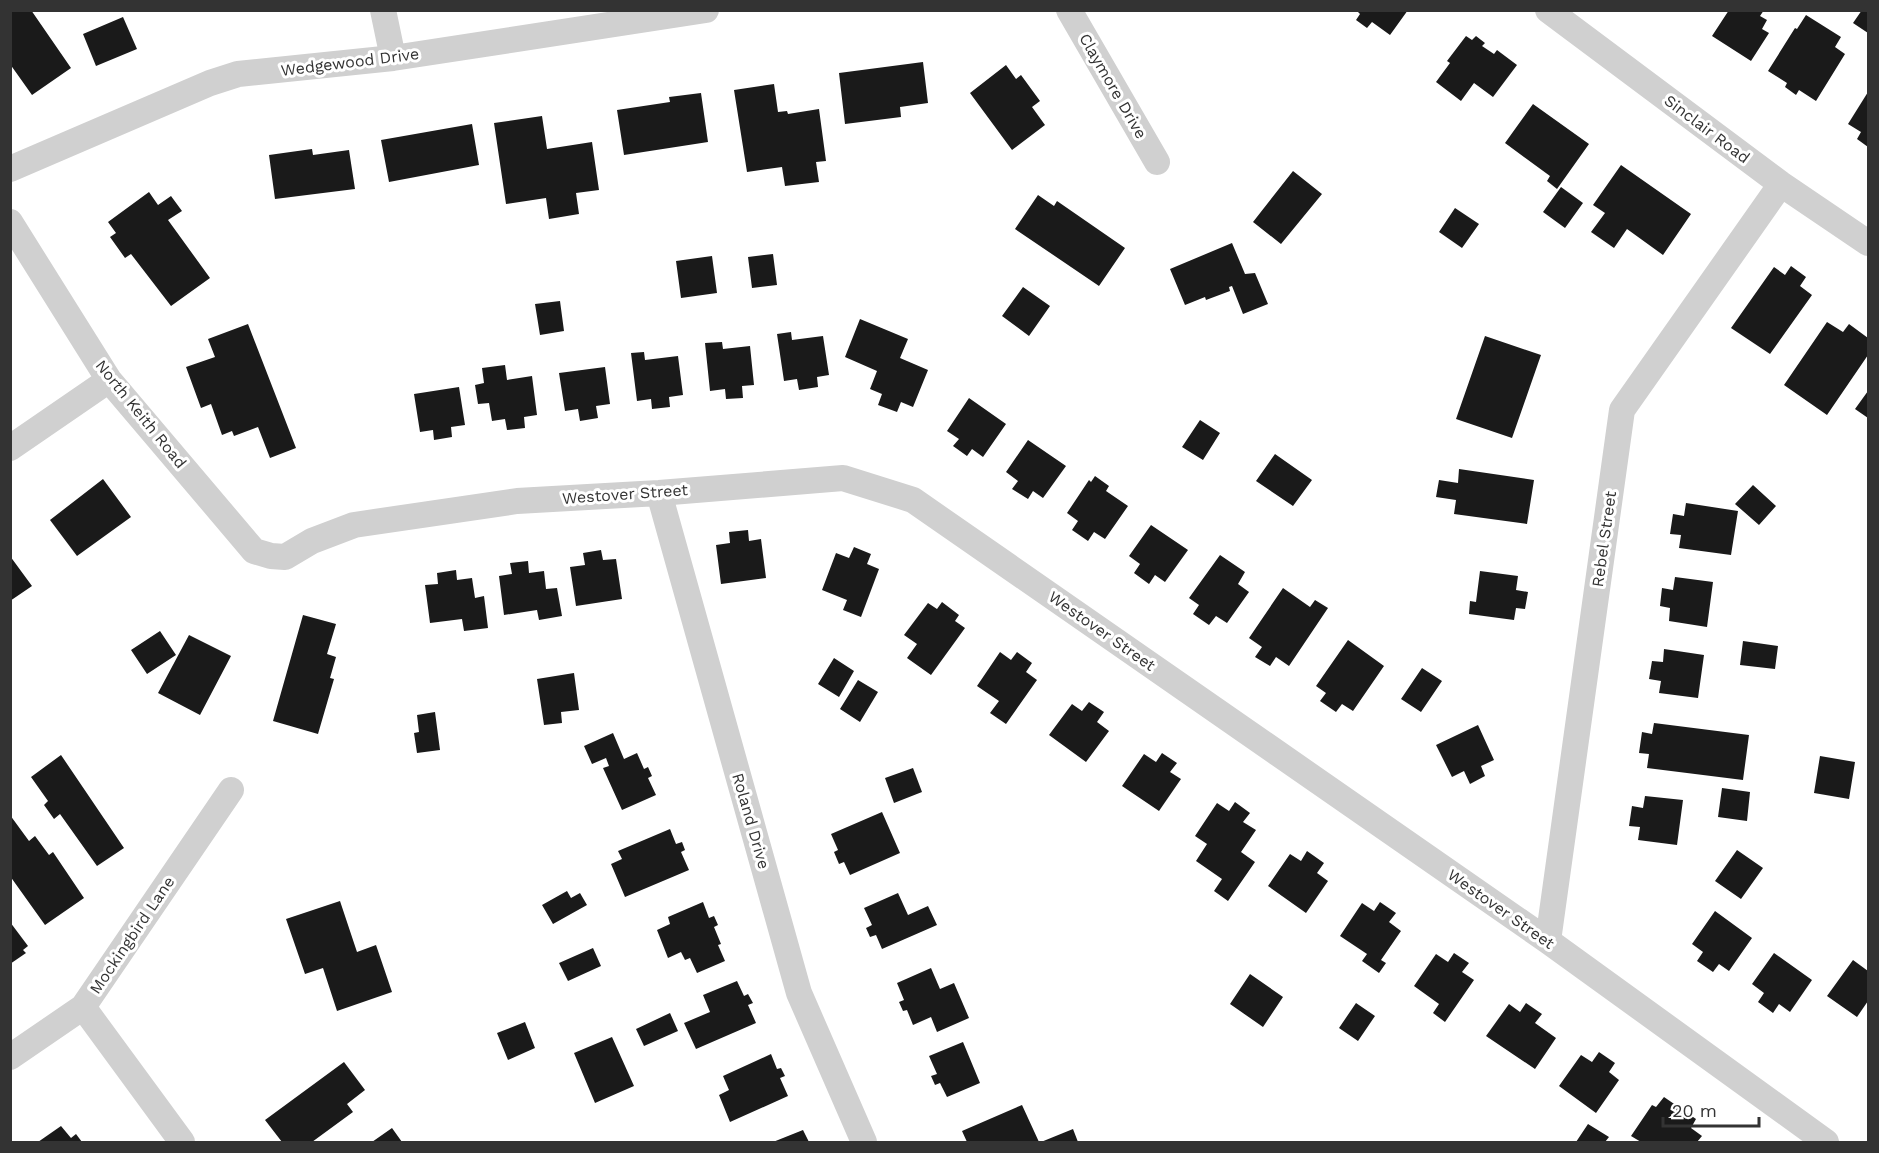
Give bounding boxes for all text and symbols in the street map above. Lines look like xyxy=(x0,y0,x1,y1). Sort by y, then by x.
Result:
street label: Claymore Drive xyxy=(1075,30,1151,142)
street label: Wedgewood Drive xyxy=(280,44,420,80)
street label: Sinclair Road xyxy=(1660,91,1754,167)
street label: North Keith Road xyxy=(92,356,190,472)
street label: Westover Street xyxy=(561,480,689,508)
street label: Rebel Street xyxy=(1588,489,1620,588)
street label: Westover Street xyxy=(1045,587,1159,675)
street label: Roland Drive xyxy=(728,771,774,871)
street label: Westover Street xyxy=(1444,865,1558,953)
street label: Mockingbird Lane xyxy=(86,873,178,997)
scale bar xyxy=(1663,1090,1759,1128)
text: 20 m xyxy=(1672,1100,1717,1121)

